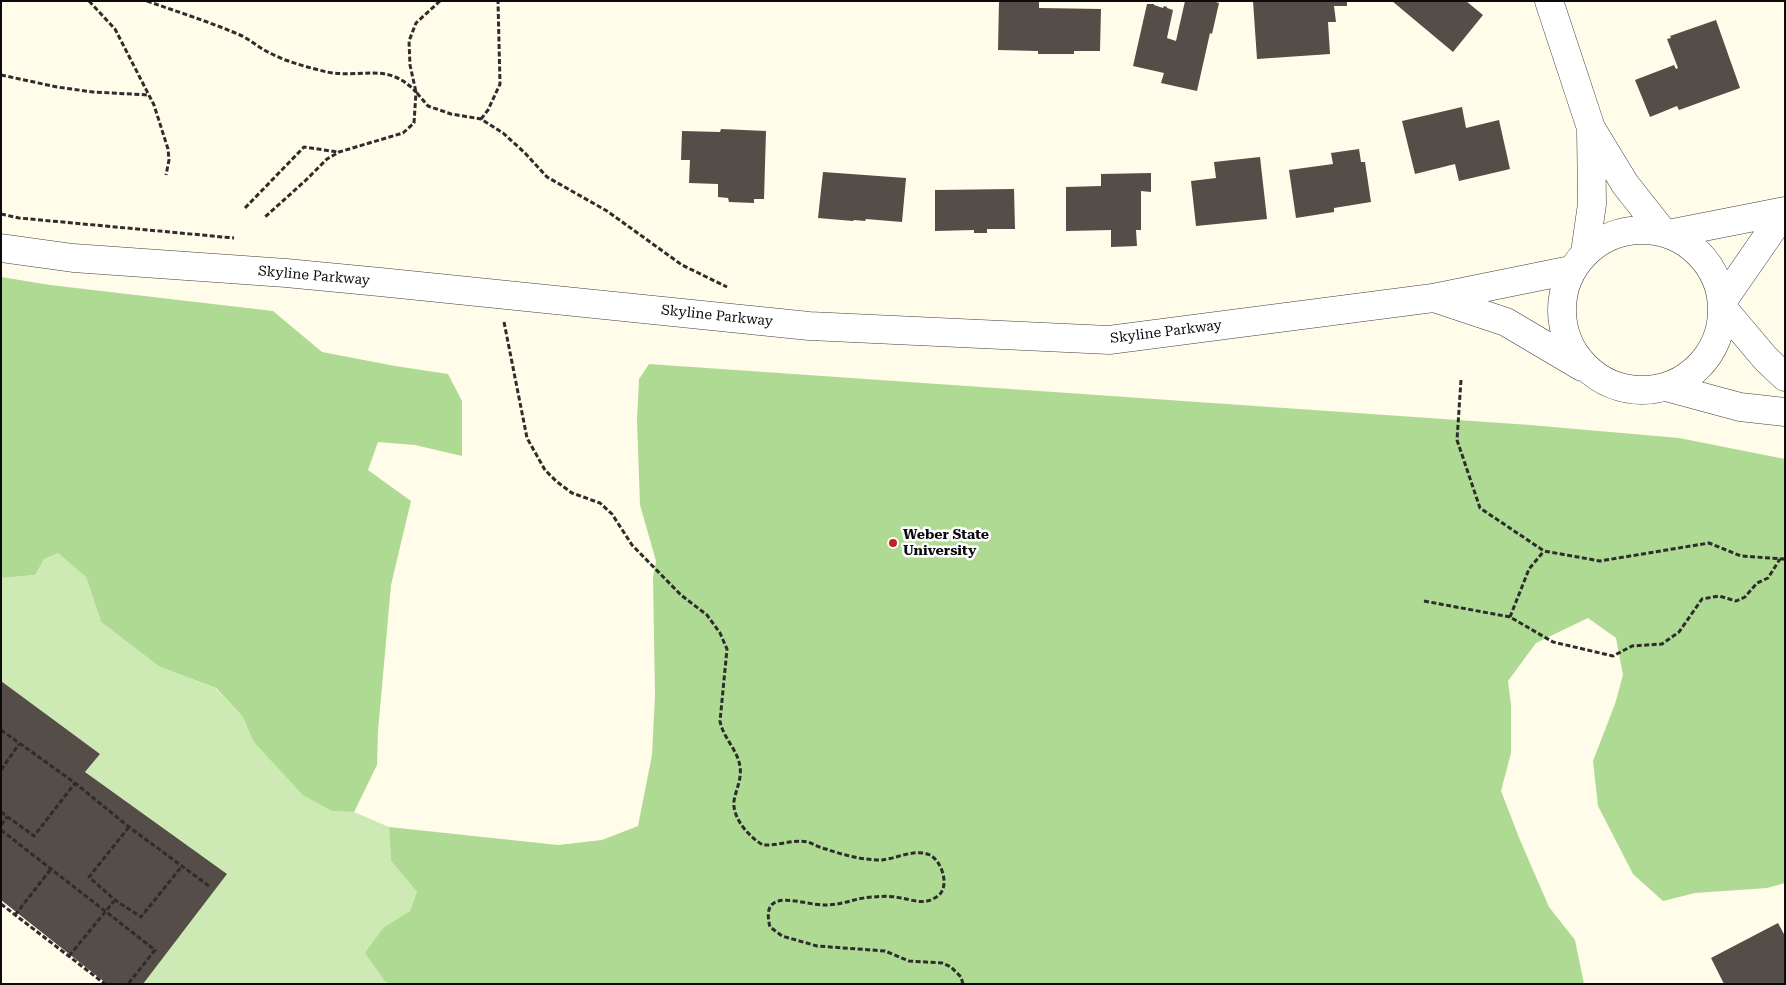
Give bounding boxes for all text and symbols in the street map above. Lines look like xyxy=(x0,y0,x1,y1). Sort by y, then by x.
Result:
street label: Skyline Parkway xyxy=(257,263,371,289)
street label: Skyline Parkway xyxy=(660,302,774,330)
street label: Skyline Parkway xyxy=(1109,317,1223,347)
place label: Weber State University xyxy=(903,527,989,560)
marker: Weber State University xyxy=(887,537,899,549)

